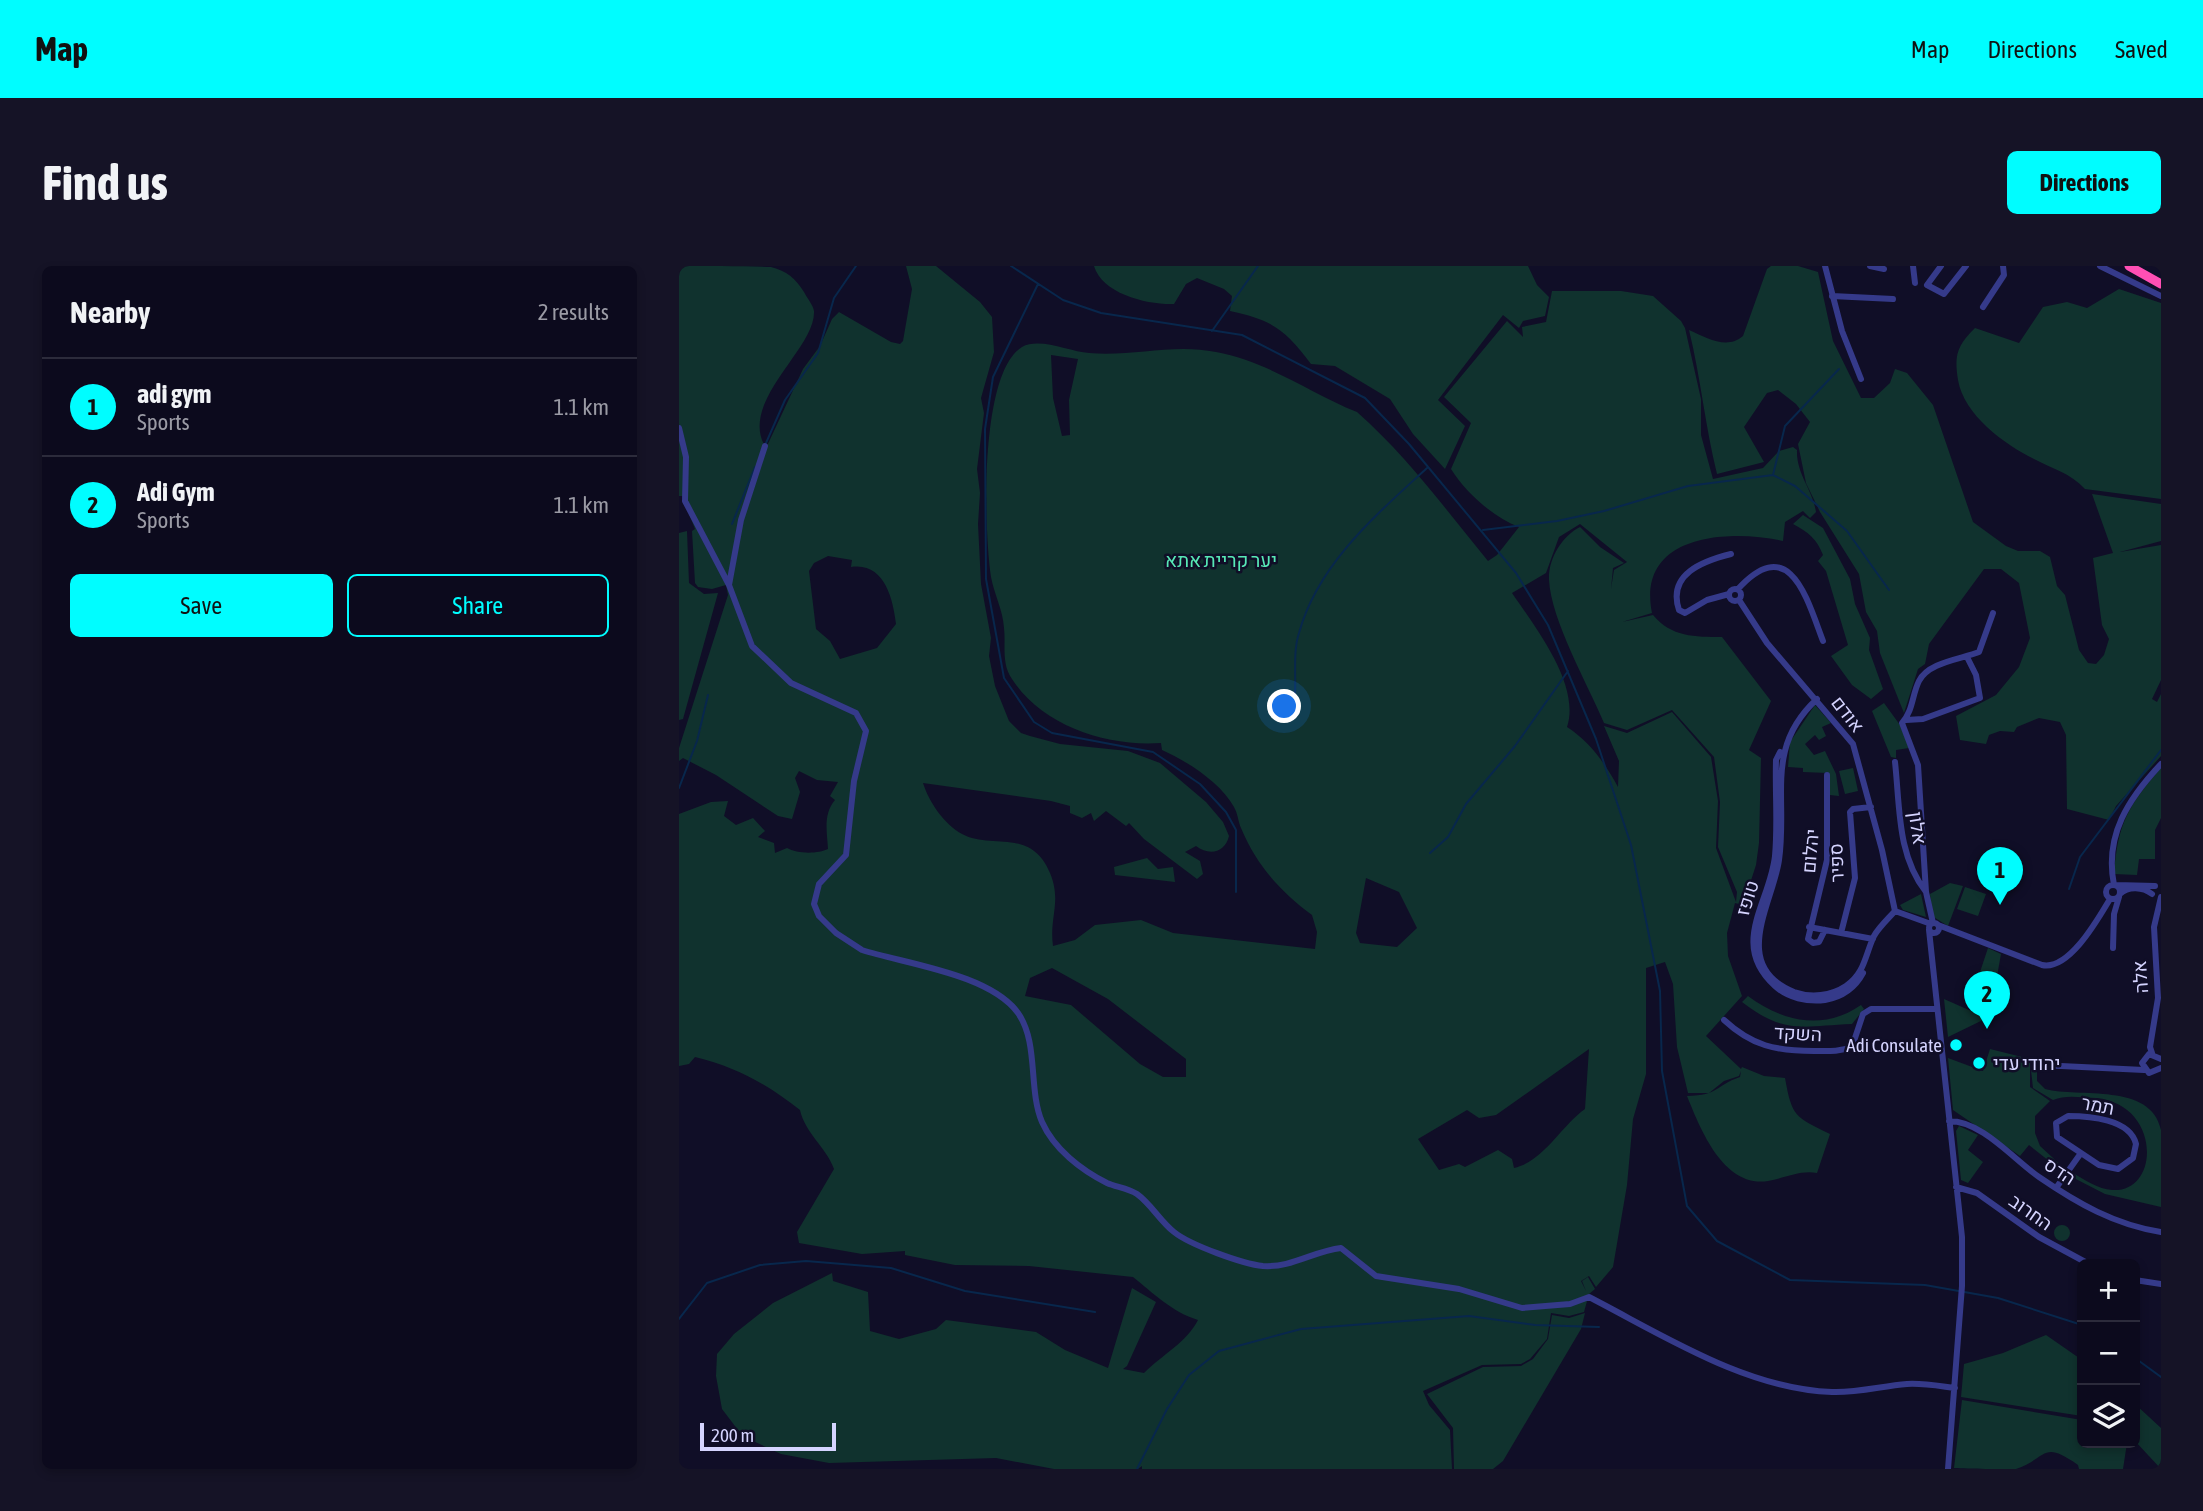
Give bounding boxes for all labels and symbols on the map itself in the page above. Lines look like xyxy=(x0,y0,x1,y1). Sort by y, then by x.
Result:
park label: יער קריית אתא xyxy=(1165,549,1277,571)
your location xyxy=(1267,689,1301,723)
street label: אודם xyxy=(1827,692,1869,736)
street label: אלון xyxy=(1905,810,1931,846)
street label: יהלום xyxy=(1797,828,1823,874)
street label: ספיר xyxy=(1824,843,1848,883)
pin: 1 xyxy=(1977,847,2023,905)
street label: טופז xyxy=(1731,878,1763,918)
street label: אלה xyxy=(2128,960,2152,994)
pin: 2 xyxy=(1964,971,2010,1029)
street label: השקד xyxy=(1773,1021,1823,1045)
place label: Adi Consulate xyxy=(1846,1034,1942,1056)
marker: Adi Consulate xyxy=(1948,1037,1964,1053)
place label: יהודי עדי xyxy=(1993,1052,2060,1074)
marker: יהודי עדי xyxy=(1971,1055,1987,1071)
street label: תמר xyxy=(2080,1091,2116,1119)
street label: הדס xyxy=(2040,1153,2080,1189)
street label: החרוב xyxy=(2005,1189,2057,1235)
scale bar xyxy=(700,1420,837,1452)

